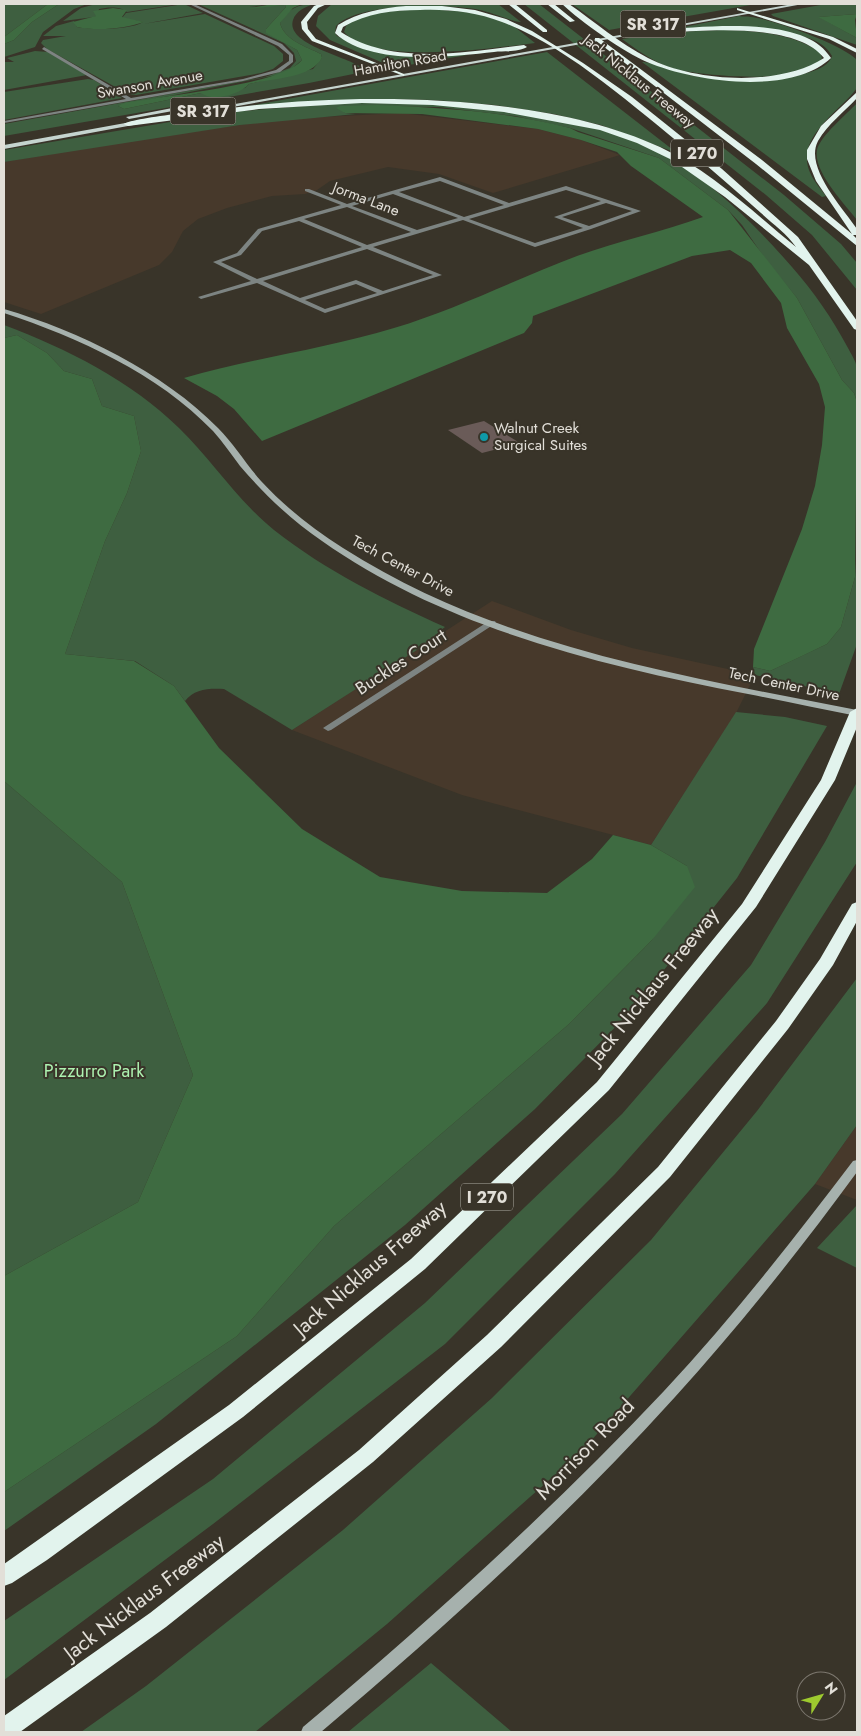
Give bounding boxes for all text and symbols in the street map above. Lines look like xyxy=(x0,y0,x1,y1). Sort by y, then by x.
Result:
road number: SR 317 xyxy=(620,10,686,38)
street label: Jack Nicklaus Freeway xyxy=(577,28,700,133)
street label: Hamilton Road xyxy=(352,44,448,82)
street label: Swanson Avenue xyxy=(95,64,205,104)
road number: SR 317 xyxy=(170,98,236,124)
road number: I 270 xyxy=(671,140,723,167)
street label: Jorma Lane xyxy=(328,175,403,222)
place label: Walnut Creek Surgical Suites xyxy=(494,417,587,456)
marker: Walnut Creek Surgical Suites xyxy=(478,431,490,443)
street label: Tech Center Drive xyxy=(348,530,458,602)
street label: Buckles Court xyxy=(350,622,452,701)
street label: Tech Center Drive xyxy=(726,661,842,707)
street label: Jack Nicklaus Freeway xyxy=(578,900,726,1073)
park label: Pizzurro Park xyxy=(44,1058,144,1084)
road number: I 270 xyxy=(461,1184,513,1210)
street label: Jack Nicklaus Freeway xyxy=(285,1192,454,1345)
street label: Morrison Road xyxy=(529,1391,641,1507)
street label: Jack Nicklaus Freeway xyxy=(55,1526,231,1669)
north arrow xyxy=(796,1671,846,1721)
text: N xyxy=(820,1678,843,1699)

